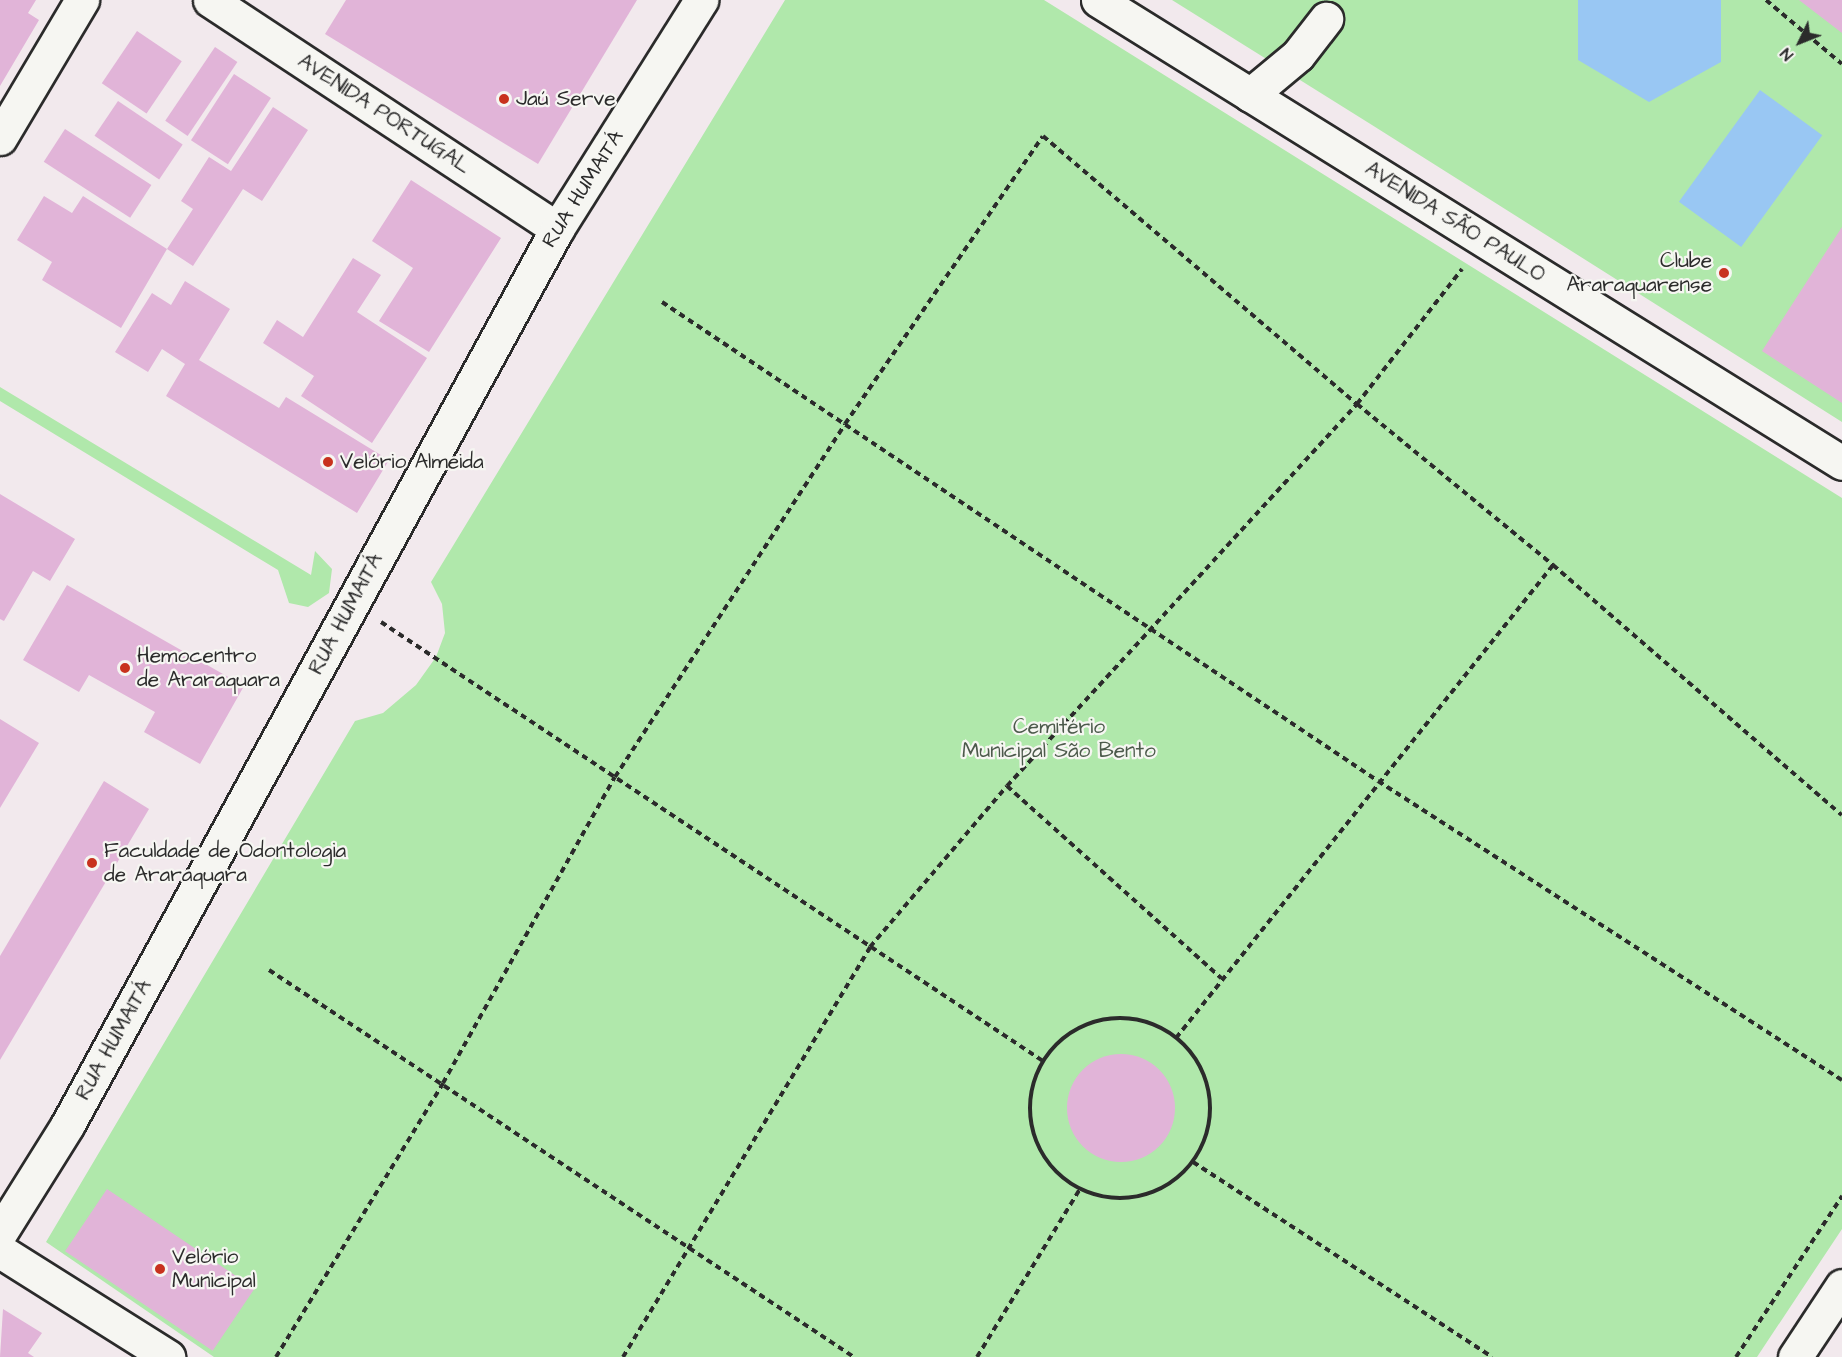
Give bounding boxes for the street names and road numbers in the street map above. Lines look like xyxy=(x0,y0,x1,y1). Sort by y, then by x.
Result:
street label: AVENIDA PORTUGAL xyxy=(293,49,475,179)
street label: RUA HUMAITÁ xyxy=(537,126,629,252)
street label: AVENIDA SÃO PAULO xyxy=(1360,156,1550,288)
street label: RUA HUMAITÁ xyxy=(303,549,389,679)
street label: RUA HUMAITÁ xyxy=(71,975,157,1105)

